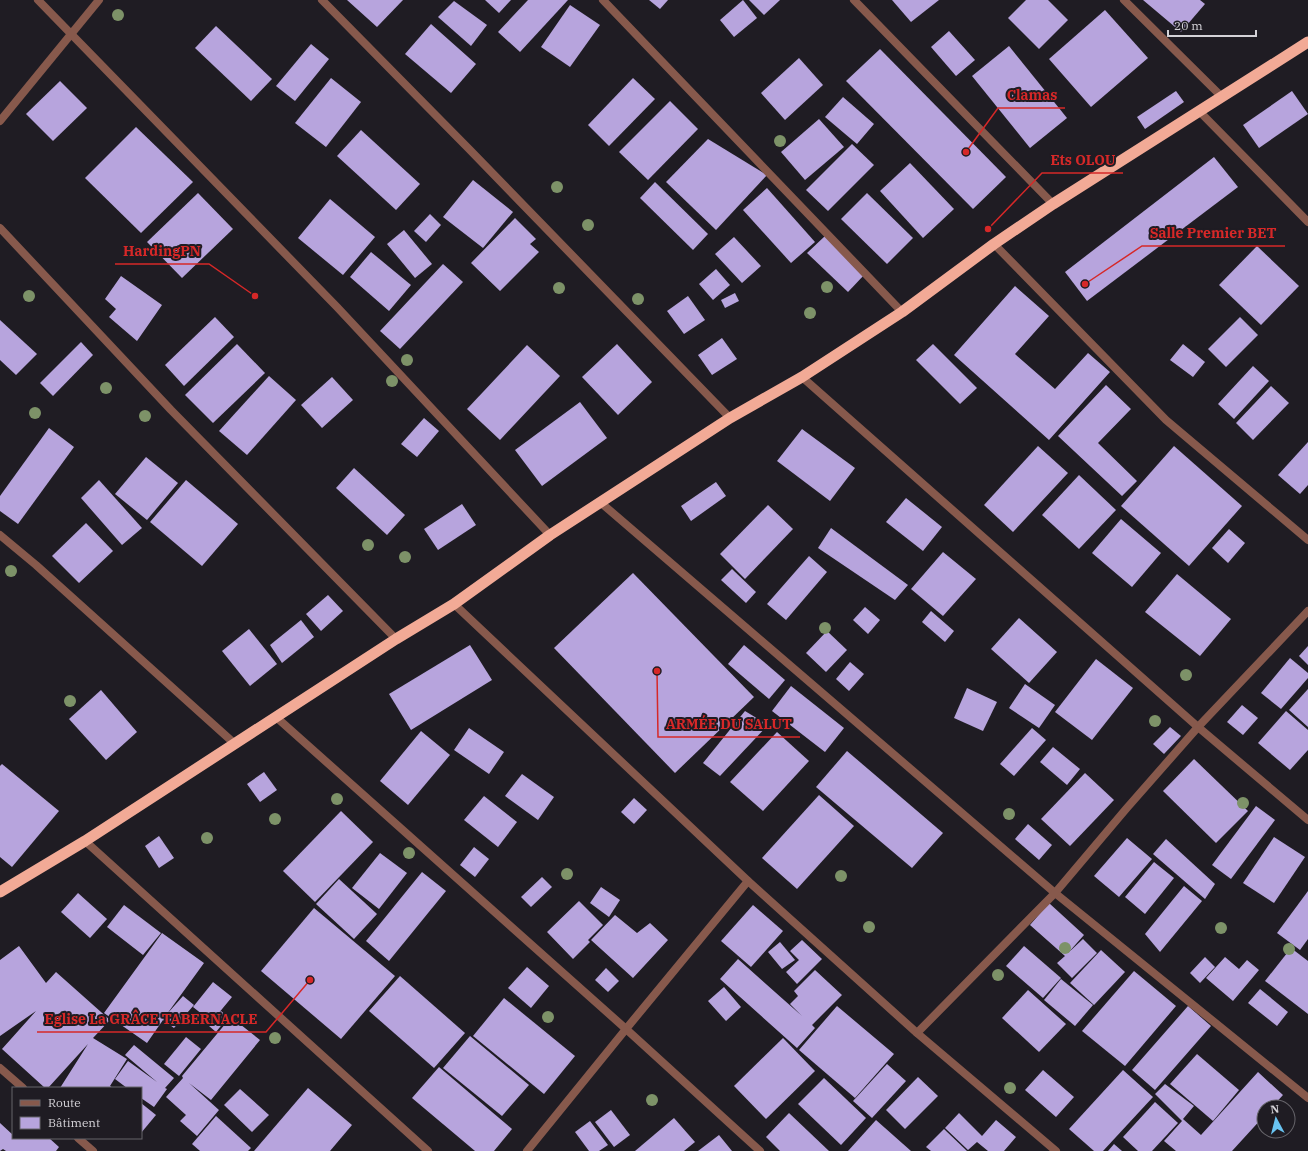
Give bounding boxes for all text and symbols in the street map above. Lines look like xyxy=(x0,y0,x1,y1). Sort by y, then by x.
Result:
scale bar xyxy=(1168,12,1256,38)
text: 20 m xyxy=(1174,18,1203,33)
callout: Clamas xyxy=(998,82,1065,108)
text: Clamas xyxy=(1007,86,1057,104)
callout: Ets OLOU xyxy=(1042,147,1123,173)
text: Ets OLOU xyxy=(1050,151,1116,169)
callout: Salle Premier BET xyxy=(1142,220,1285,246)
text: Salle Premier BET xyxy=(1150,224,1276,242)
callout: HardingPN xyxy=(115,238,209,264)
text: HardingPN xyxy=(123,242,201,260)
callout: ARMÉE DU SALUT xyxy=(658,711,800,737)
text: ARMÉE DU SALUT xyxy=(666,714,792,733)
callout: Eglise La GRÂCE TABERNACLE xyxy=(37,1006,266,1032)
text: Eglise La GRÂCE TABERNACLE xyxy=(45,1009,257,1028)
legend xyxy=(12,1087,142,1139)
text: Route xyxy=(48,1095,81,1110)
north arrow xyxy=(1256,1099,1296,1139)
text: N xyxy=(1270,1102,1280,1117)
text: Bâtiment xyxy=(48,1115,100,1130)

